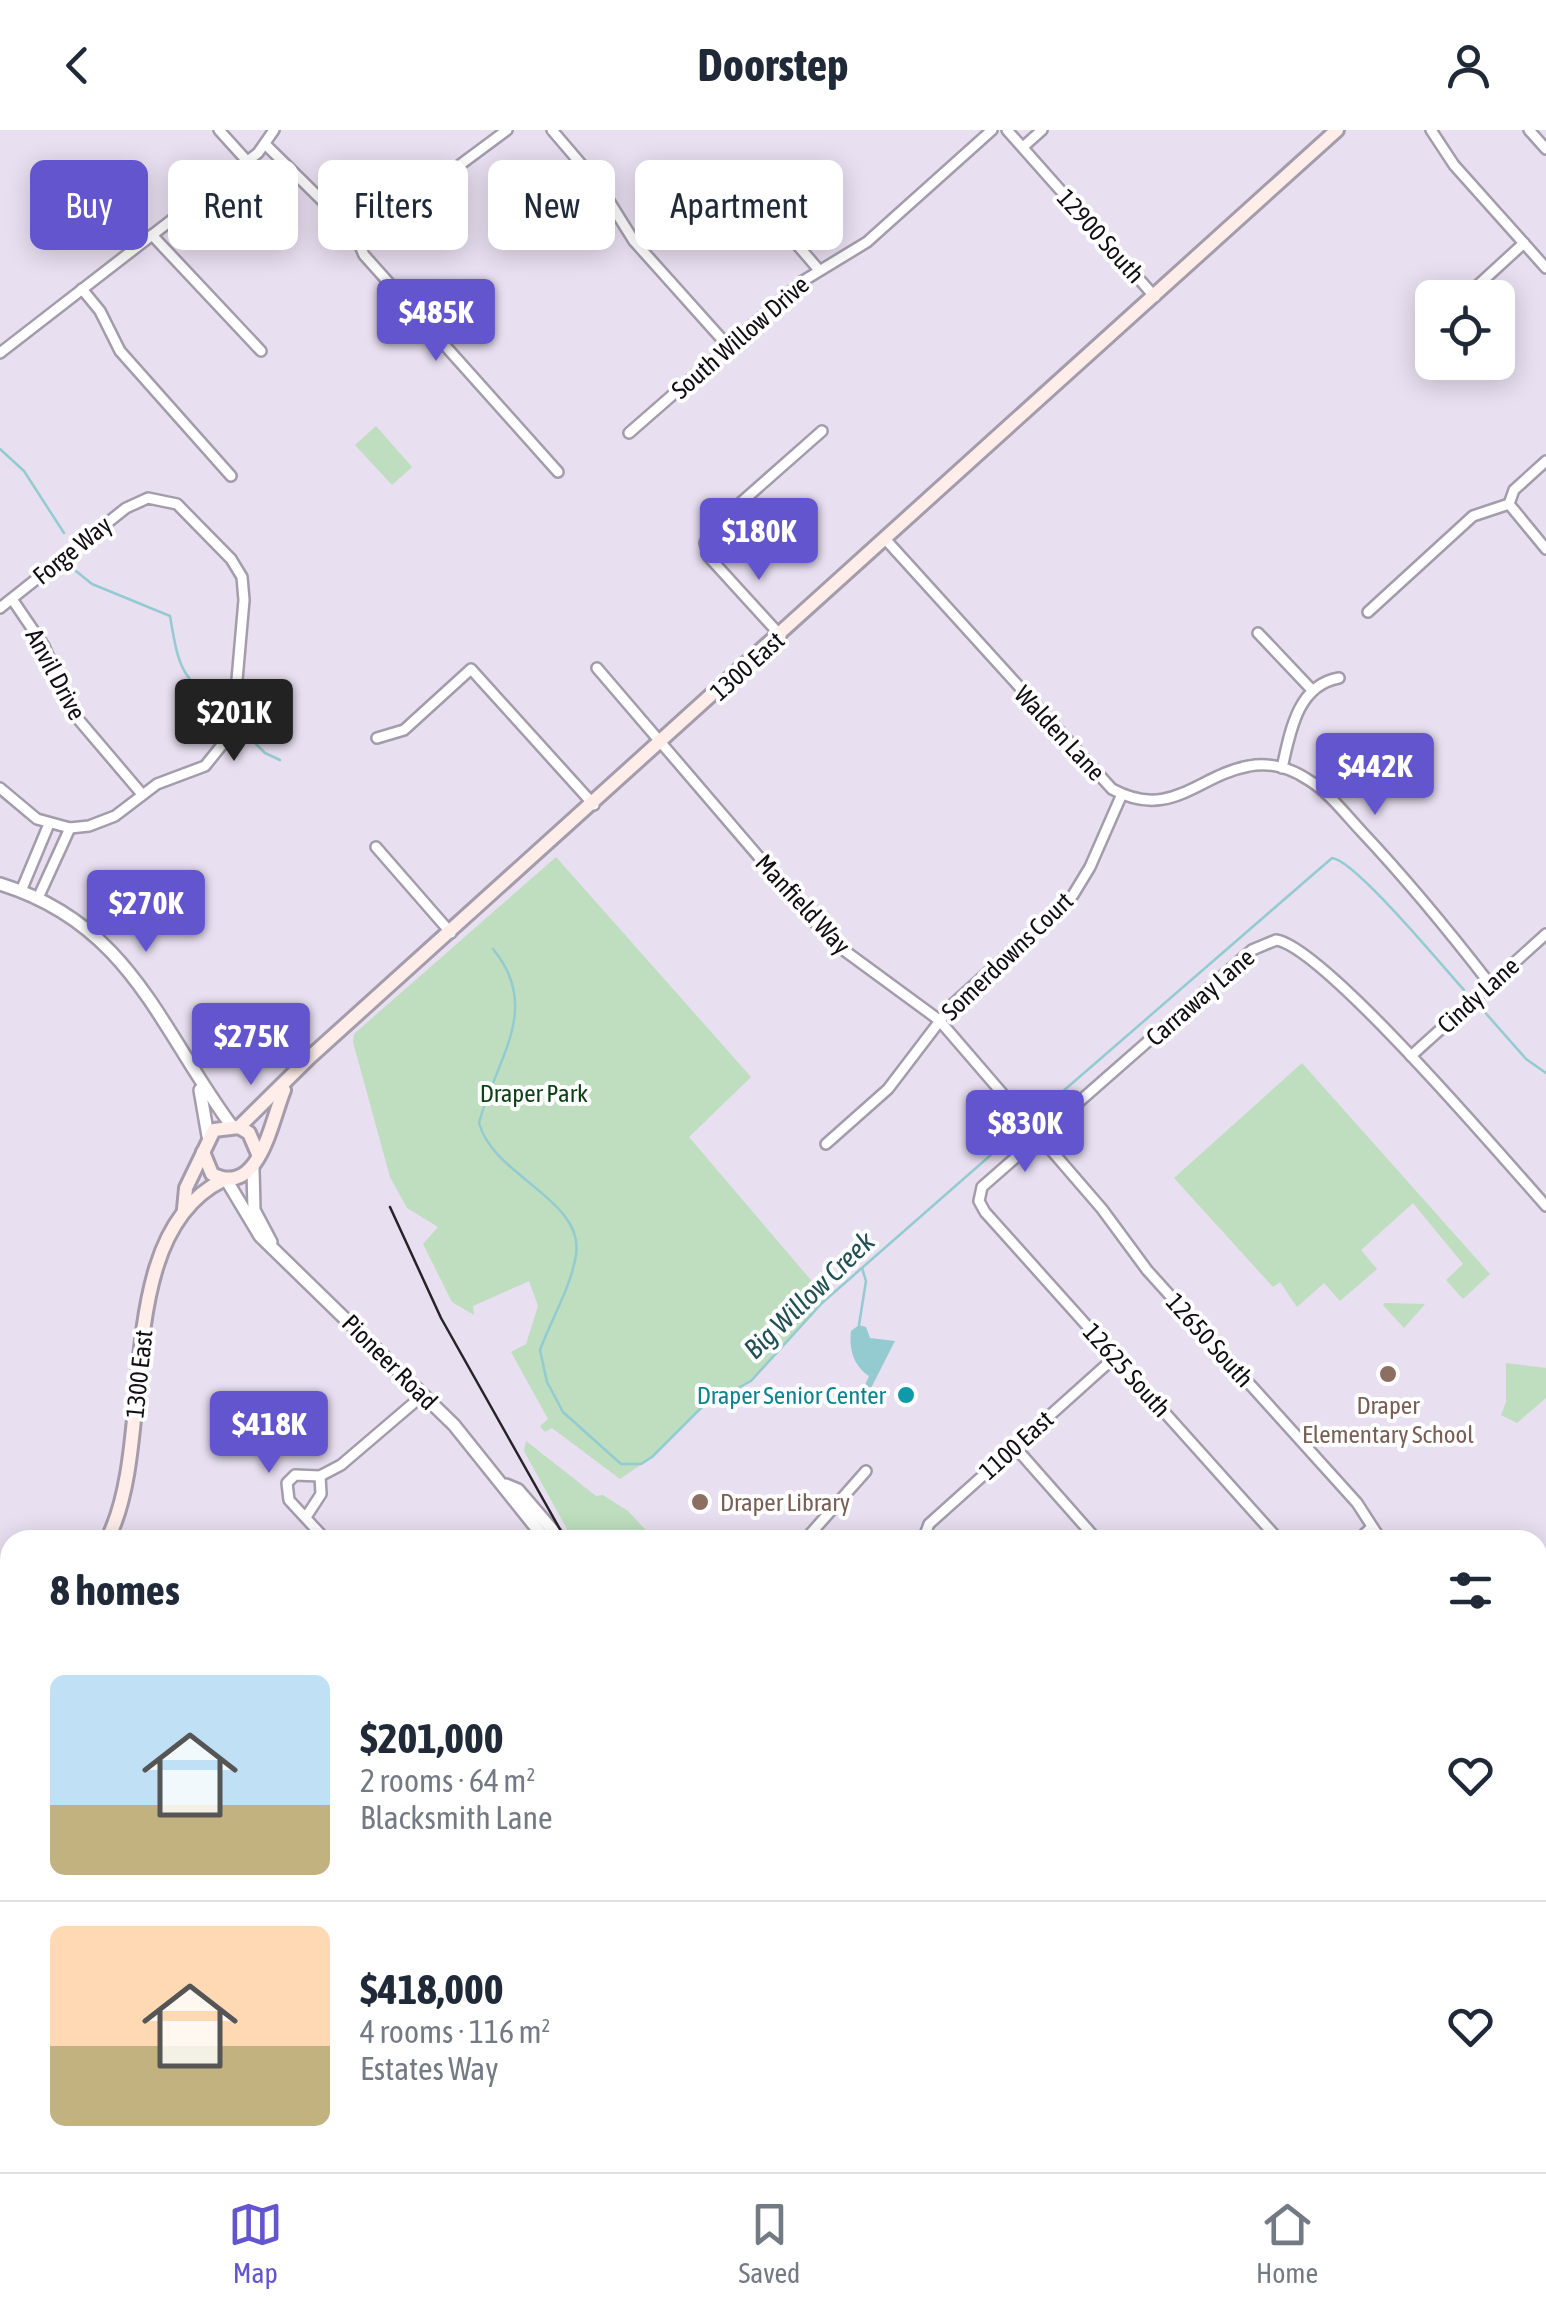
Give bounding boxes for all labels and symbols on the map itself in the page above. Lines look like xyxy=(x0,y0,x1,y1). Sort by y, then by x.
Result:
street label: 12900 South xyxy=(1052,184,1150,288)
street label: South Willow Drive xyxy=(666,270,814,404)
pin: $485K xyxy=(366,279,506,364)
pin: $180K xyxy=(689,498,829,583)
street label: Forge Way xyxy=(27,510,117,590)
street label: Anvil Drive xyxy=(20,624,92,724)
street label: 1300 East xyxy=(705,626,789,706)
pin: $201K xyxy=(164,679,304,764)
street label: Walden Lane xyxy=(1009,680,1111,786)
pin: $442K xyxy=(1305,733,1445,818)
street label: Manfield Way xyxy=(750,849,856,959)
pin: $270K xyxy=(76,870,216,955)
street label: Somerdowns Court xyxy=(936,887,1078,1025)
street label: Carraway Lane xyxy=(1140,943,1260,1051)
street label: Cindy Lane xyxy=(1432,951,1524,1039)
pin: $275K xyxy=(181,1003,321,1088)
park label: Draper Park xyxy=(480,1079,588,1107)
pin: $830K xyxy=(955,1090,1095,1175)
water label: Big Willow Creek xyxy=(737,1224,881,1365)
street label: 12650 South xyxy=(1161,1288,1259,1392)
street label: Pioneer Road xyxy=(337,1309,443,1415)
street label: 12625 South xyxy=(1078,1318,1176,1422)
street label: 1300 East xyxy=(120,1328,158,1420)
marker: Draper Elementary School xyxy=(1377,1363,1399,1385)
place label: Draper Senior Center xyxy=(697,1381,887,1409)
marker: Draper Senior Center xyxy=(895,1384,917,1406)
pin: $418K xyxy=(199,1391,339,1476)
place label: Draper Elementary School xyxy=(1302,1391,1474,1448)
street label: 1100 East xyxy=(974,1405,1058,1485)
place label: Draper Library xyxy=(720,1488,850,1516)
marker: Draper Library xyxy=(689,1491,711,1513)

